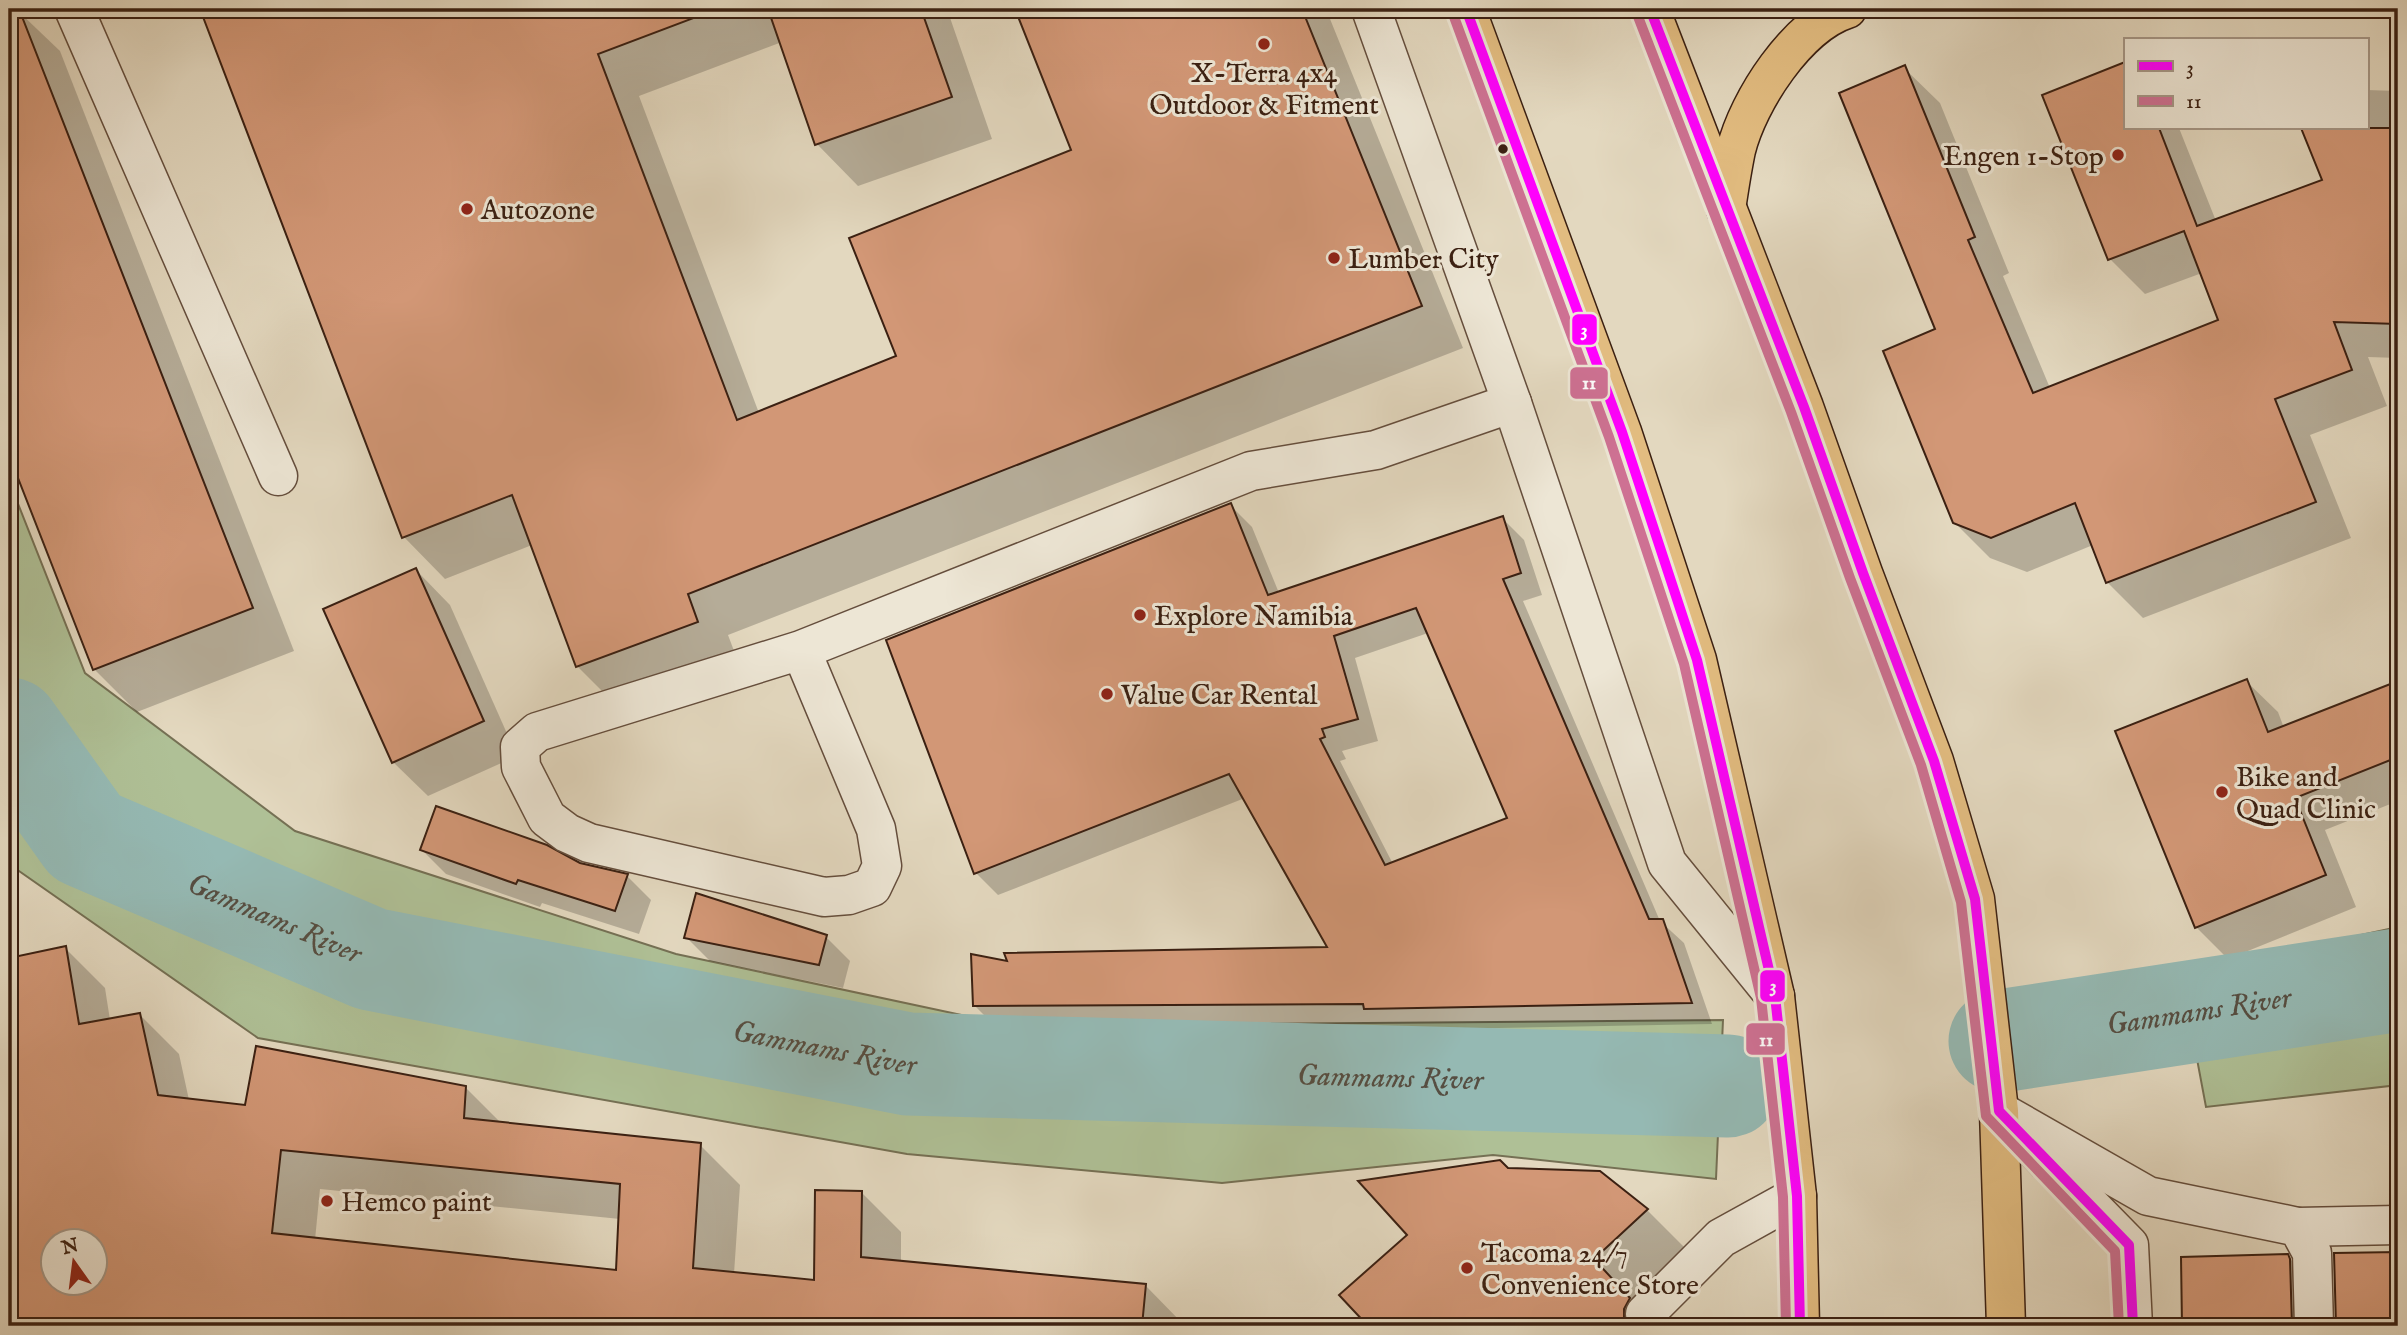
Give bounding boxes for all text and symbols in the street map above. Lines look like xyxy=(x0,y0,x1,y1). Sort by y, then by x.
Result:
marker: X-Terra 4x4 Outdoor & Fitment xyxy=(1256,36,1272,52)
legend xyxy=(2124,38,2368,130)
text: 3 xyxy=(2186,55,2194,82)
place label: X-Terra 4x4 Outdoor & Fitment xyxy=(1149,57,1379,124)
text: 11 xyxy=(2186,89,2202,116)
place label: Engen 1-Stop xyxy=(1943,140,2104,175)
unlabelled marker xyxy=(1496,142,1510,156)
marker: Engen 1-Stop xyxy=(2110,147,2126,163)
place label: Autozone xyxy=(480,194,595,229)
marker: Autozone xyxy=(459,201,475,217)
place label: Lumber City xyxy=(1348,243,1499,278)
marker: Lumber City xyxy=(1326,250,1342,266)
line badge: 3 xyxy=(1571,313,1598,346)
text: 3 xyxy=(1580,319,1588,343)
line badge: 11 xyxy=(1569,366,1609,400)
text: 11 xyxy=(1582,372,1596,396)
place label: Explore Namibia xyxy=(1154,600,1354,635)
marker: Explore Namibia xyxy=(1132,607,1148,623)
place label: Value Car Rental xyxy=(1120,679,1318,714)
marker: Value Car Rental xyxy=(1099,686,1115,702)
place label: Bike and Quad Clinic xyxy=(2236,761,2376,828)
marker: Bike and Quad Clinic xyxy=(2214,784,2230,800)
water label: Gammams River xyxy=(181,866,369,975)
line badge: 3 xyxy=(1759,969,1786,1003)
text: 3 xyxy=(1769,975,1777,999)
water label: Gammams River xyxy=(2104,979,2296,1045)
water label: Gammams River xyxy=(729,1013,919,1085)
line badge: 11 xyxy=(1745,1022,1786,1056)
text: 11 xyxy=(1759,1029,1773,1053)
water label: Gammams River xyxy=(1296,1057,1485,1100)
place label: Hemco paint xyxy=(341,1186,492,1221)
marker: Hemco paint xyxy=(319,1193,335,1209)
north arrow xyxy=(38,1226,108,1296)
text: N xyxy=(59,1234,82,1261)
place label: Tacoma 24/7 Convenience Store xyxy=(1481,1237,1699,1304)
marker: Tacoma 24/7 Convenience Store xyxy=(1459,1260,1475,1276)

